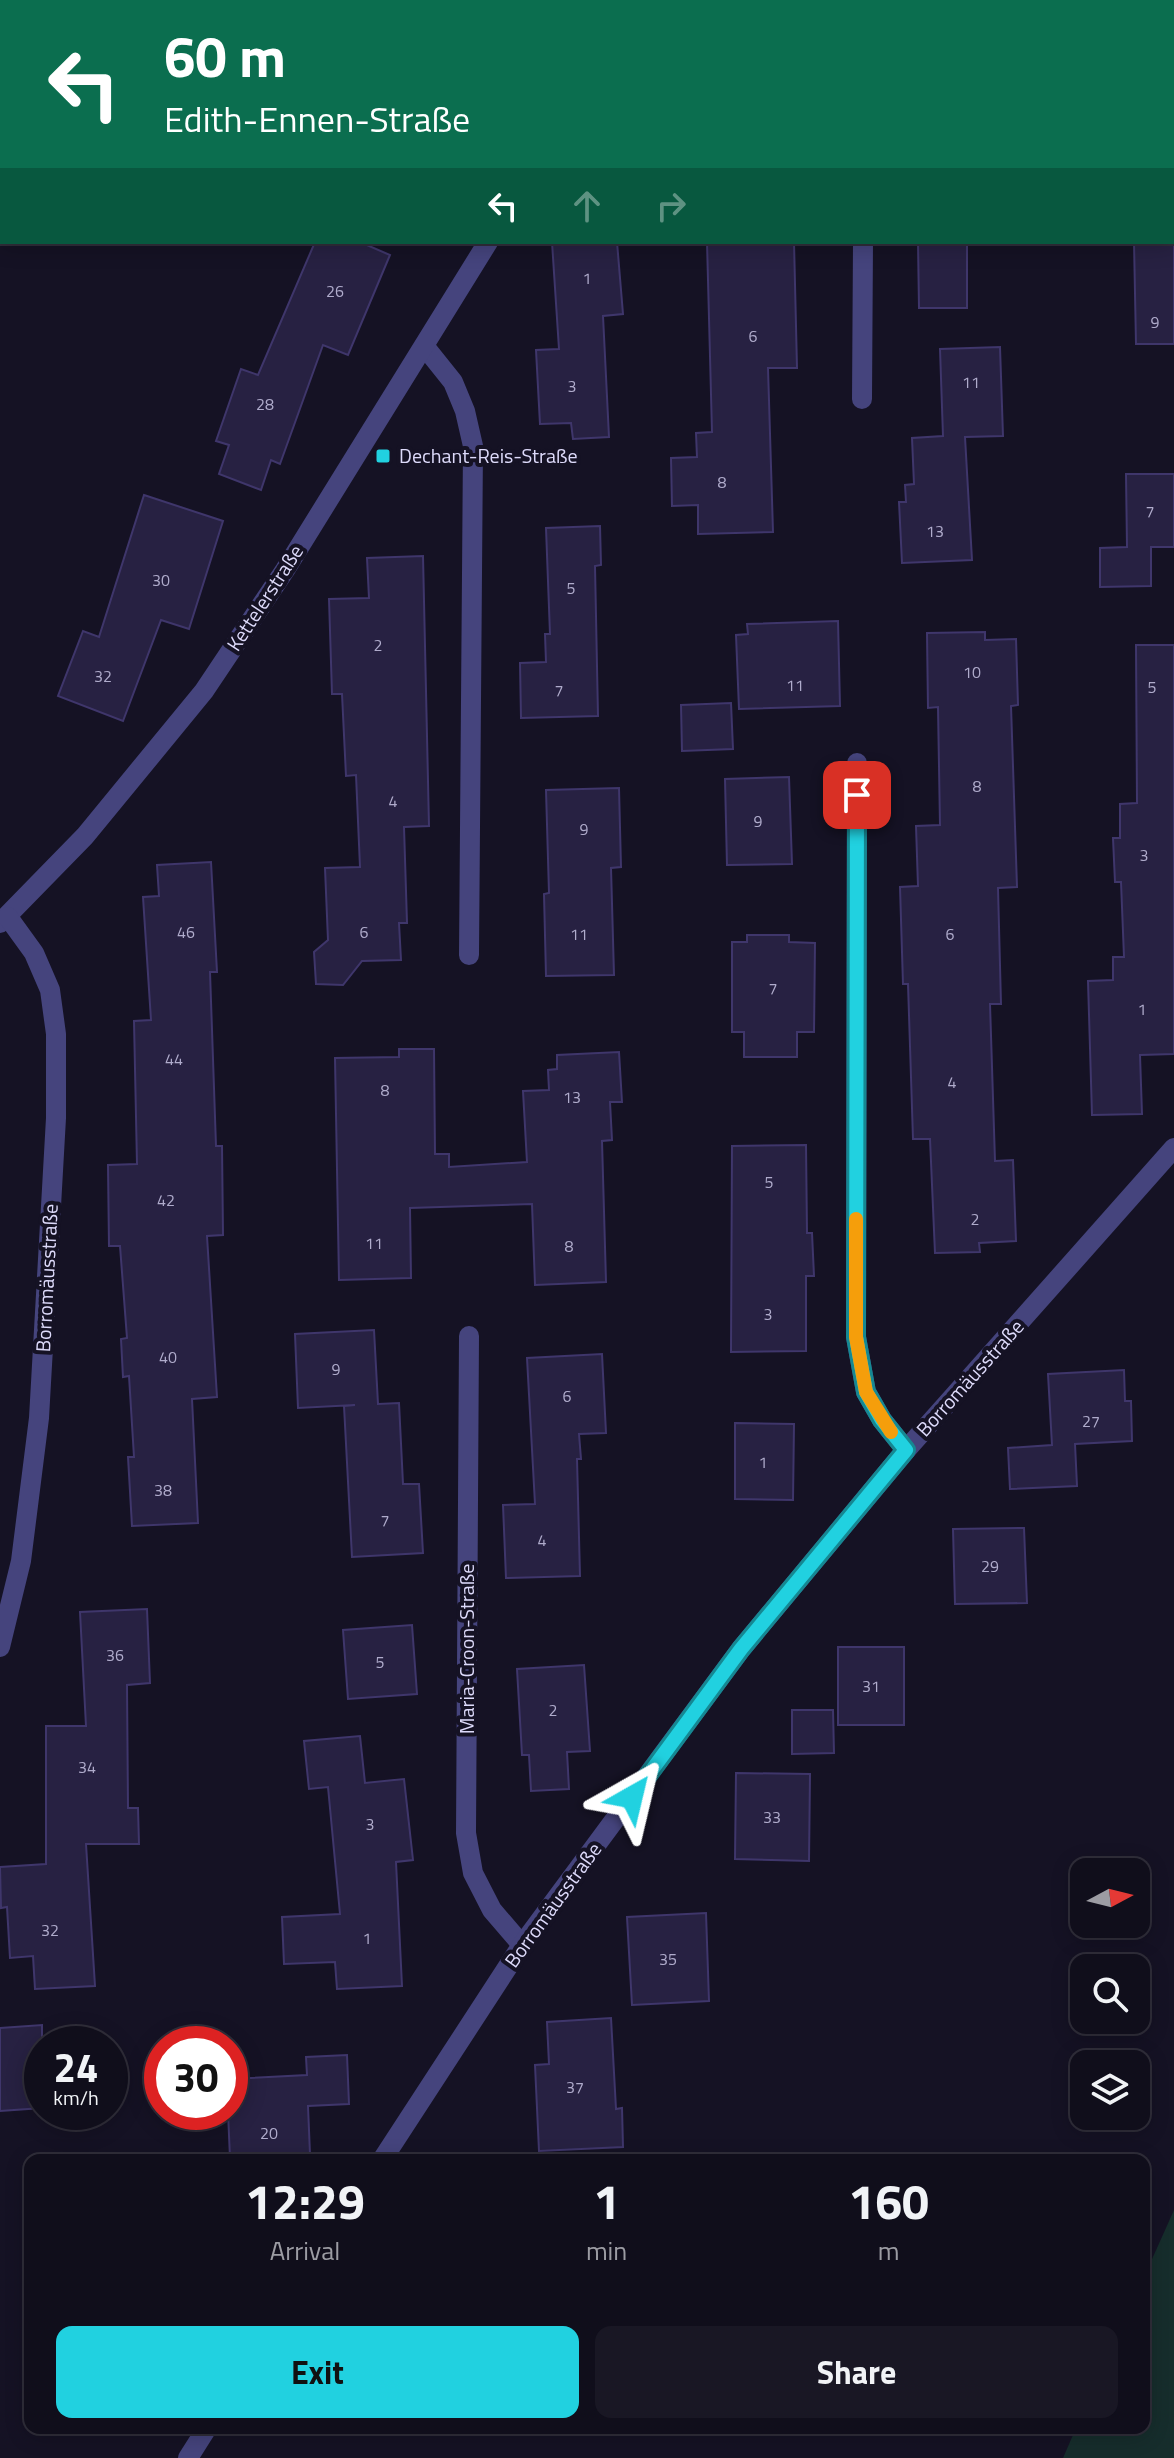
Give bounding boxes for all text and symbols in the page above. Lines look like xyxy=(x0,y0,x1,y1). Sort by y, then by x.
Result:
text: 60 m xyxy=(164,14,286,99)
icon: left xyxy=(32,32,136,136)
text: Edith-Ennen-Straße xyxy=(164,91,470,146)
icon: left xyxy=(481,184,525,228)
icon: ahead xyxy=(565,184,609,228)
icon: right xyxy=(649,184,693,228)
house number: 1 xyxy=(583,266,591,290)
house number: 26 xyxy=(326,279,344,303)
house number: 9 xyxy=(1151,310,1160,334)
house number: 6 xyxy=(749,324,758,348)
house number: 11 xyxy=(962,370,980,394)
house number: 3 xyxy=(568,374,576,398)
house number: 28 xyxy=(256,392,274,416)
place label: Dechant-Reis-Straße xyxy=(399,440,578,471)
marker: Dechant-Reis-Straße xyxy=(374,447,392,465)
house number: 8 xyxy=(718,470,727,494)
house number: 7 xyxy=(1146,499,1154,523)
house number: 13 xyxy=(926,519,944,543)
street label: Kettelerstraße xyxy=(218,538,311,657)
house number: 30 xyxy=(152,568,170,592)
house number: 5 xyxy=(567,576,576,600)
house number: 2 xyxy=(374,633,382,657)
house number: 10 xyxy=(963,660,981,684)
house number: 32 xyxy=(94,664,112,688)
house number: 11 xyxy=(786,673,804,697)
house number: 5 xyxy=(1148,675,1157,699)
house number: 7 xyxy=(555,678,563,702)
pin xyxy=(823,761,891,829)
icon: arrive xyxy=(835,773,879,817)
house number: 8 xyxy=(973,774,982,798)
house number: 4 xyxy=(389,789,398,813)
house number: 9 xyxy=(754,809,763,833)
house number: 9 xyxy=(580,817,589,841)
house number: 3 xyxy=(1140,843,1148,867)
house number: 46 xyxy=(177,920,195,944)
house number: 6 xyxy=(360,920,369,944)
house number: 11 xyxy=(570,922,588,946)
house number: 6 xyxy=(946,922,955,946)
house number: 7 xyxy=(769,976,777,1000)
house number: 1 xyxy=(1138,997,1146,1021)
house number: 44 xyxy=(165,1047,183,1071)
house number: 4 xyxy=(948,1070,957,1094)
house number: 8 xyxy=(381,1078,390,1102)
house number: 13 xyxy=(563,1085,581,1109)
house number: 5 xyxy=(765,1170,774,1194)
house number: 42 xyxy=(157,1188,175,1212)
street label: Borromäusstraße xyxy=(27,1203,66,1353)
house number: 2 xyxy=(971,1207,979,1231)
house number: 11 xyxy=(365,1231,383,1255)
house number: 8 xyxy=(565,1234,574,1258)
house number: 3 xyxy=(764,1302,772,1326)
street label: Borromäusstraße xyxy=(908,1312,1031,1443)
house number: 40 xyxy=(159,1345,177,1369)
house number: 9 xyxy=(332,1357,341,1381)
house number: 6 xyxy=(563,1384,572,1408)
house number: 27 xyxy=(1082,1409,1100,1433)
house number: 1 xyxy=(759,1450,767,1474)
house number: 38 xyxy=(154,1478,172,1502)
house number: 7 xyxy=(381,1508,389,1532)
house number: 4 xyxy=(538,1528,547,1552)
house number: 29 xyxy=(981,1554,999,1578)
street label: Maria-Croon-Straße xyxy=(451,1564,482,1734)
house number: 36 xyxy=(106,1643,124,1667)
house number: 5 xyxy=(376,1650,385,1674)
house number: 31 xyxy=(862,1674,880,1698)
house number: 2 xyxy=(549,1698,557,1722)
house number: 34 xyxy=(78,1755,96,1779)
position arrow xyxy=(590,1755,674,1839)
house number: 33 xyxy=(763,1805,781,1829)
house number: 3 xyxy=(366,1812,374,1836)
street label: Borromäusstraße xyxy=(496,1835,609,1974)
north arrow xyxy=(1070,1858,1150,1938)
map controls xyxy=(1070,1858,1150,2130)
house number: 32 xyxy=(41,1918,59,1942)
house number: 1 xyxy=(363,1926,371,1950)
house number: 35 xyxy=(659,1947,677,1971)
button: search xyxy=(1070,1954,1150,2034)
speed limit sign: 30 xyxy=(144,2026,248,2130)
text: 24 xyxy=(54,2037,98,2098)
button: layers xyxy=(1070,2050,1150,2130)
house number: 37 xyxy=(566,2075,584,2099)
text: km/h xyxy=(53,2082,99,2113)
house number: 20 xyxy=(260,2121,278,2145)
text: 12:29 xyxy=(245,2165,365,2238)
text: 1 xyxy=(593,2165,620,2238)
text: 160 xyxy=(848,2165,929,2238)
text: Arrival xyxy=(270,2231,340,2270)
text: min xyxy=(586,2231,627,2270)
text: m xyxy=(878,2231,900,2270)
button: Exit xyxy=(56,2326,579,2418)
button: Share xyxy=(595,2326,1118,2418)

